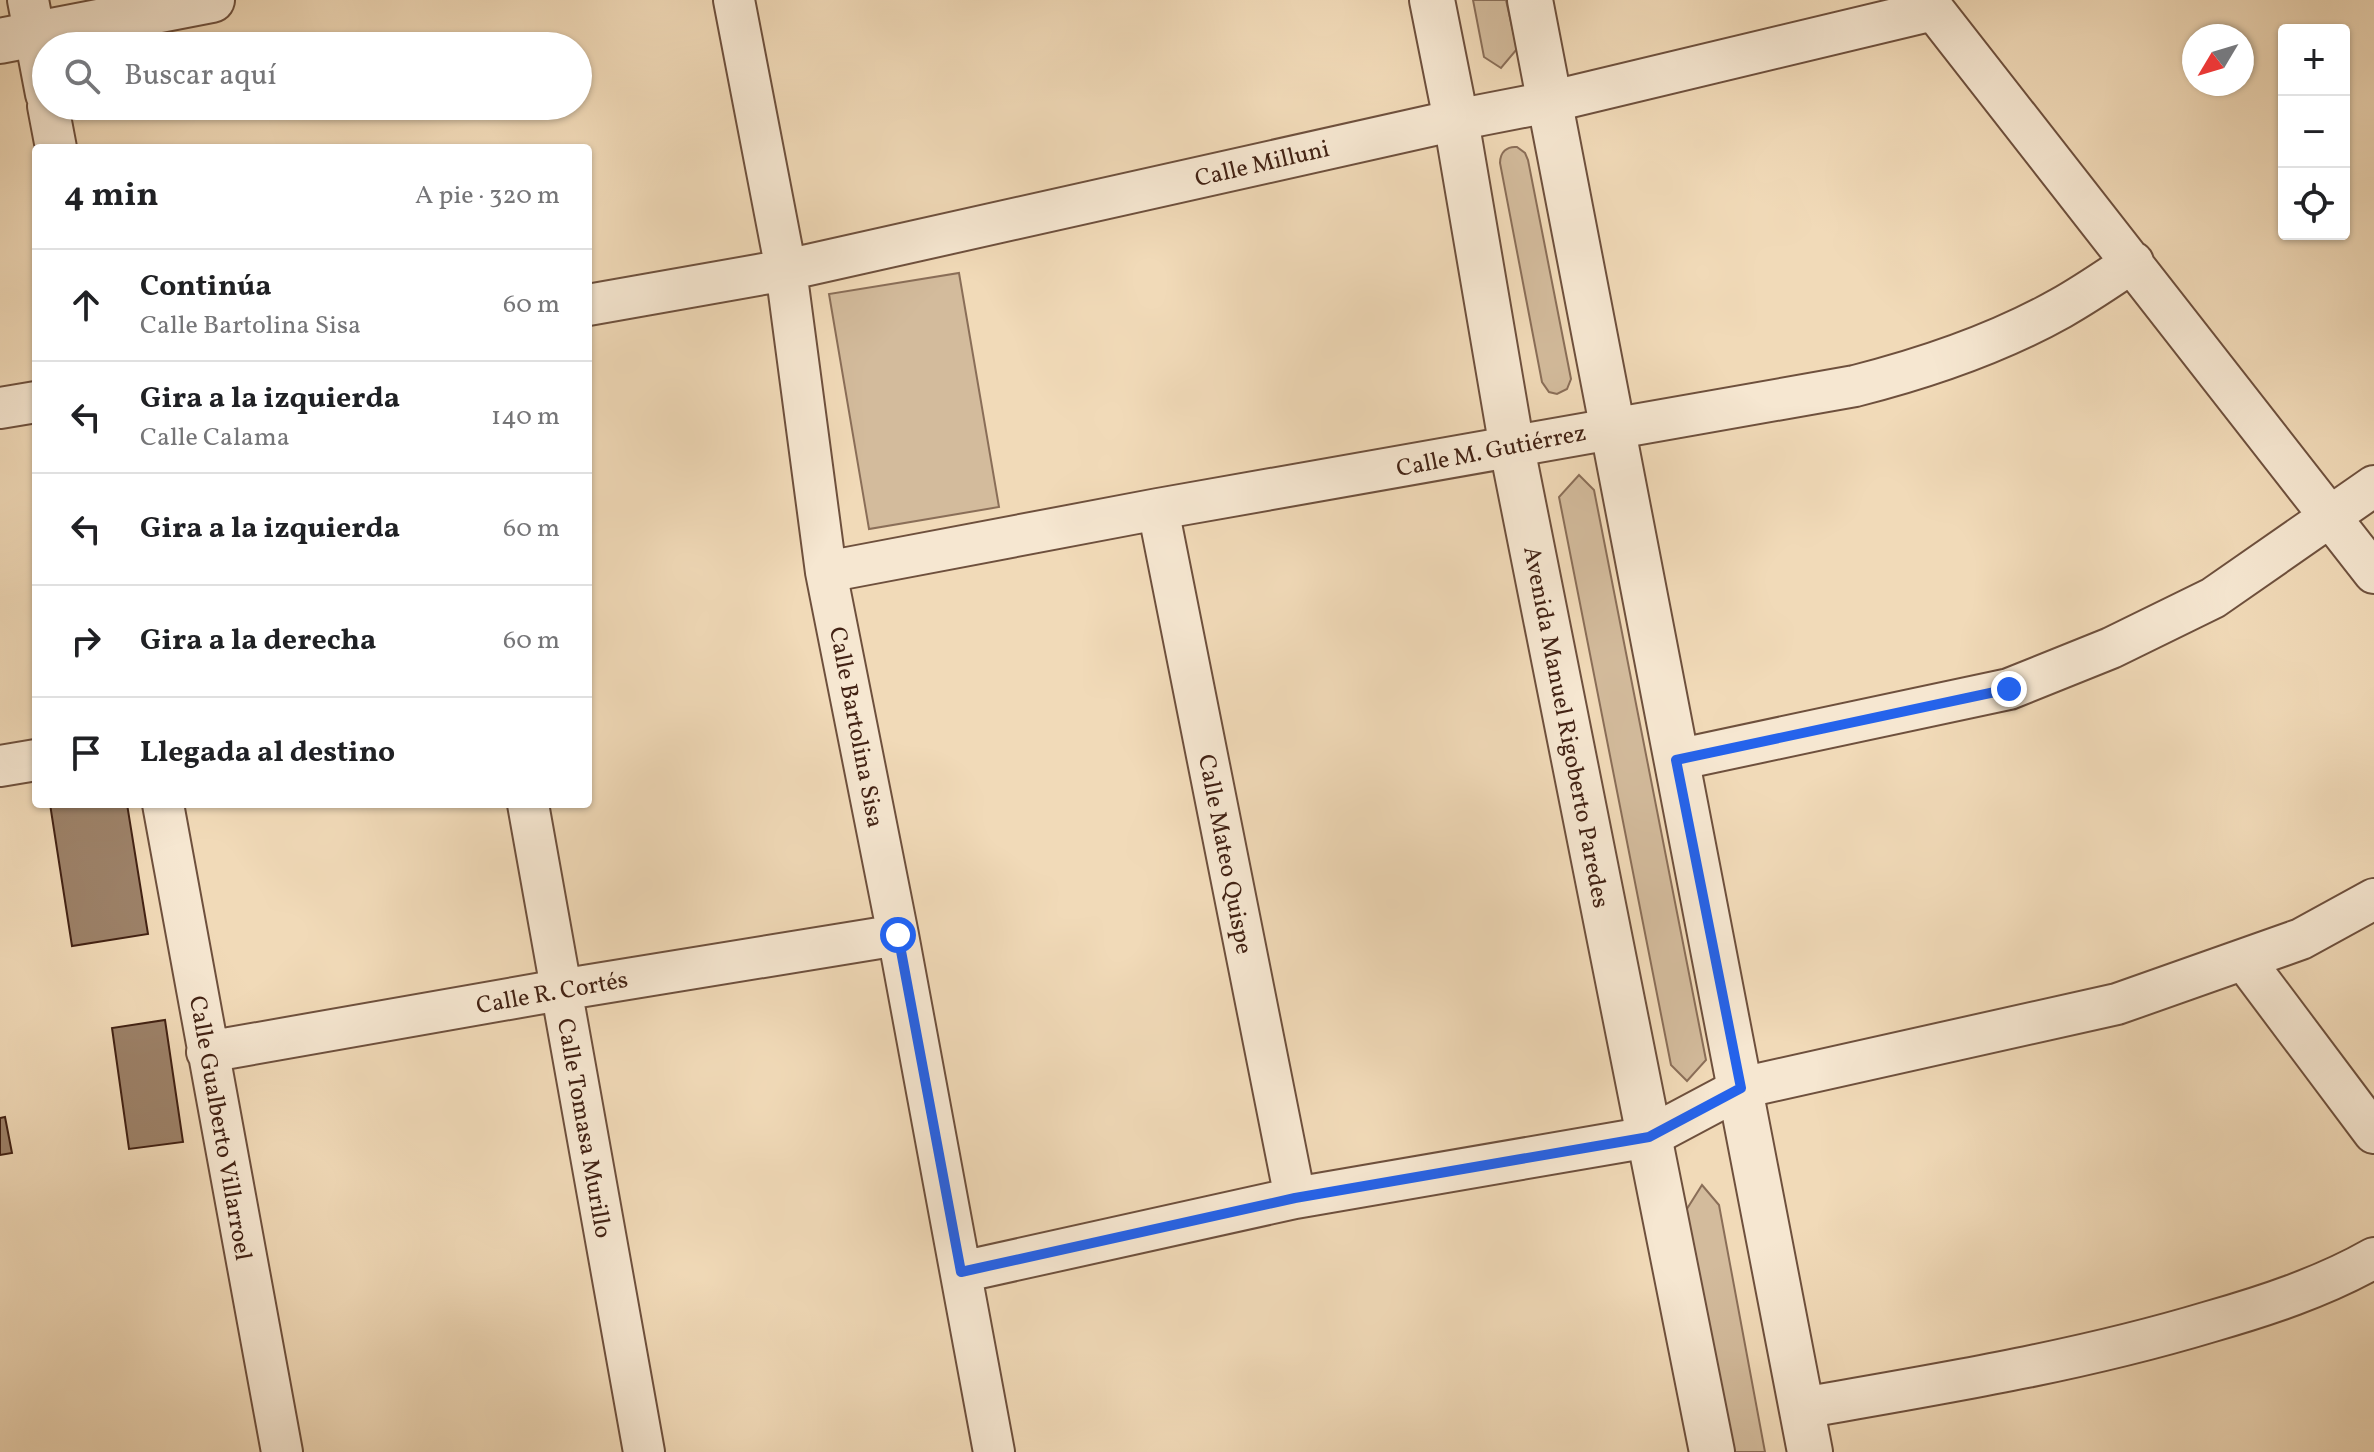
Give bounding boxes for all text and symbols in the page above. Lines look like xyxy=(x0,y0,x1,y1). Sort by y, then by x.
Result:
north arrow xyxy=(2182,24,2254,96)
map controls xyxy=(2278,24,2350,240)
button: + xyxy=(2278,24,2350,96)
search box xyxy=(32,32,592,120)
icon: search xyxy=(60,54,104,98)
text: Buscar aquí xyxy=(124,55,277,97)
button: − xyxy=(2278,96,2350,168)
street label: Calle Milluni xyxy=(1192,133,1333,197)
button: locate xyxy=(2278,168,2350,240)
text: 4 min xyxy=(64,173,159,220)
text: A pie · 320 m xyxy=(415,178,560,214)
text: Continúa xyxy=(140,266,272,308)
icon: ahead xyxy=(64,283,108,327)
text: 60 m xyxy=(503,287,560,323)
text: Calle Bartolina Sisa xyxy=(140,308,361,344)
text: Gira a la izquierda xyxy=(140,378,400,420)
icon: left xyxy=(64,395,108,439)
text: 140 m xyxy=(491,399,560,435)
street label: Calle M. Gutiérrez xyxy=(1394,417,1589,487)
text: Calle Calama xyxy=(140,420,290,456)
icon: left xyxy=(64,507,108,551)
text: Gira a la izquierda xyxy=(140,508,400,550)
text: 60 m xyxy=(503,511,560,547)
street label: Avenida Manuel Rigoberto Paredes xyxy=(1513,544,1617,911)
icon: right xyxy=(64,619,108,663)
text: Gira a la derecha xyxy=(140,620,376,662)
text: 60 m xyxy=(503,623,560,659)
street label: Calle Bartolina Sisa xyxy=(819,624,891,831)
route end xyxy=(1991,671,2027,707)
icon: arrive xyxy=(64,731,108,775)
text: Llegada al destino xyxy=(140,732,395,774)
street label: Calle Mateo Quispe xyxy=(1188,752,1260,957)
route start xyxy=(880,917,916,953)
street label: Calle R. Cortés xyxy=(474,964,631,1024)
street label: Calle Gualberto Villarroel xyxy=(179,993,259,1263)
street label: Calle Tomasa Murillo xyxy=(547,1016,619,1241)

